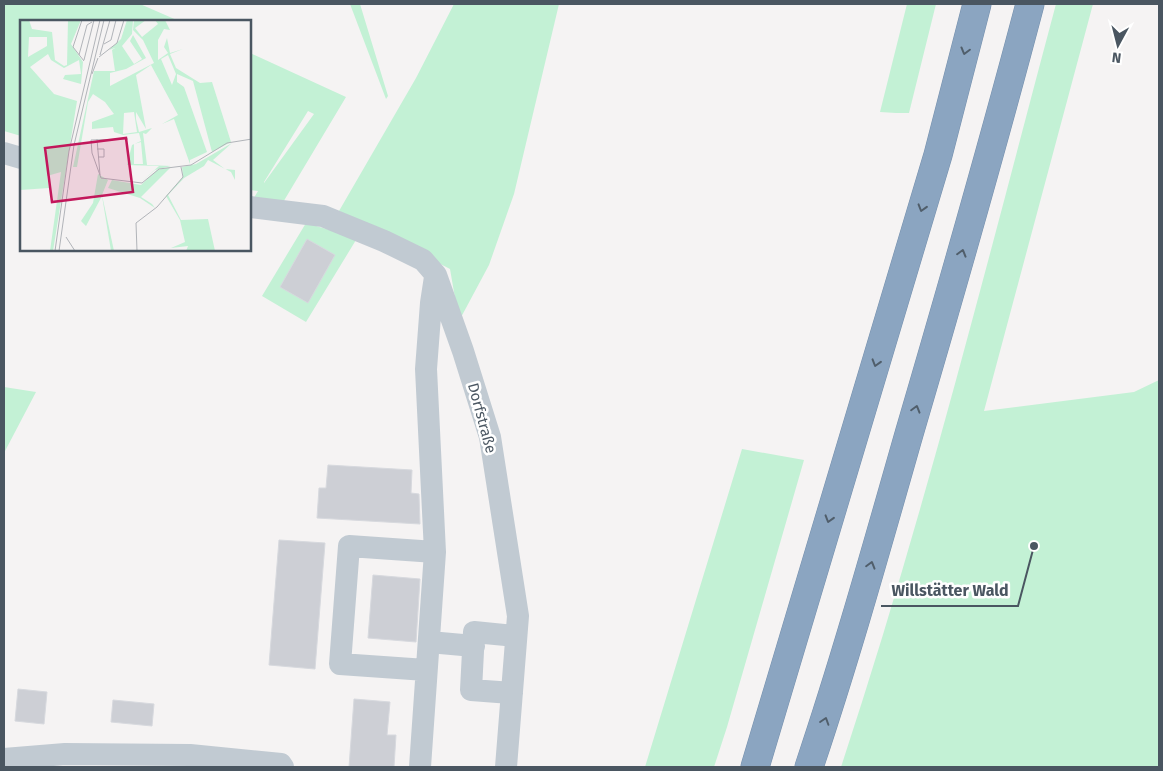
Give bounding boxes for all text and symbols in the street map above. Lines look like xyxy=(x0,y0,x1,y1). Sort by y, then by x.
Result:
inset map xyxy=(20,20,251,251)
north arrow xyxy=(1093,20,1143,70)
one-way arrow xyxy=(960,46,971,55)
text: N xyxy=(1111,48,1122,66)
one-way arrow xyxy=(918,203,928,211)
one-way arrow xyxy=(956,250,966,258)
one-way arrow xyxy=(871,359,881,367)
street label: Dorfstraße xyxy=(464,381,500,455)
one-way arrow xyxy=(911,406,921,414)
one-way arrow xyxy=(825,514,835,523)
one-way arrow xyxy=(866,562,876,570)
callout: Willstätter Wald xyxy=(881,575,1018,606)
text: Willstätter Wald xyxy=(891,581,1009,600)
one-way arrow xyxy=(819,717,829,726)

